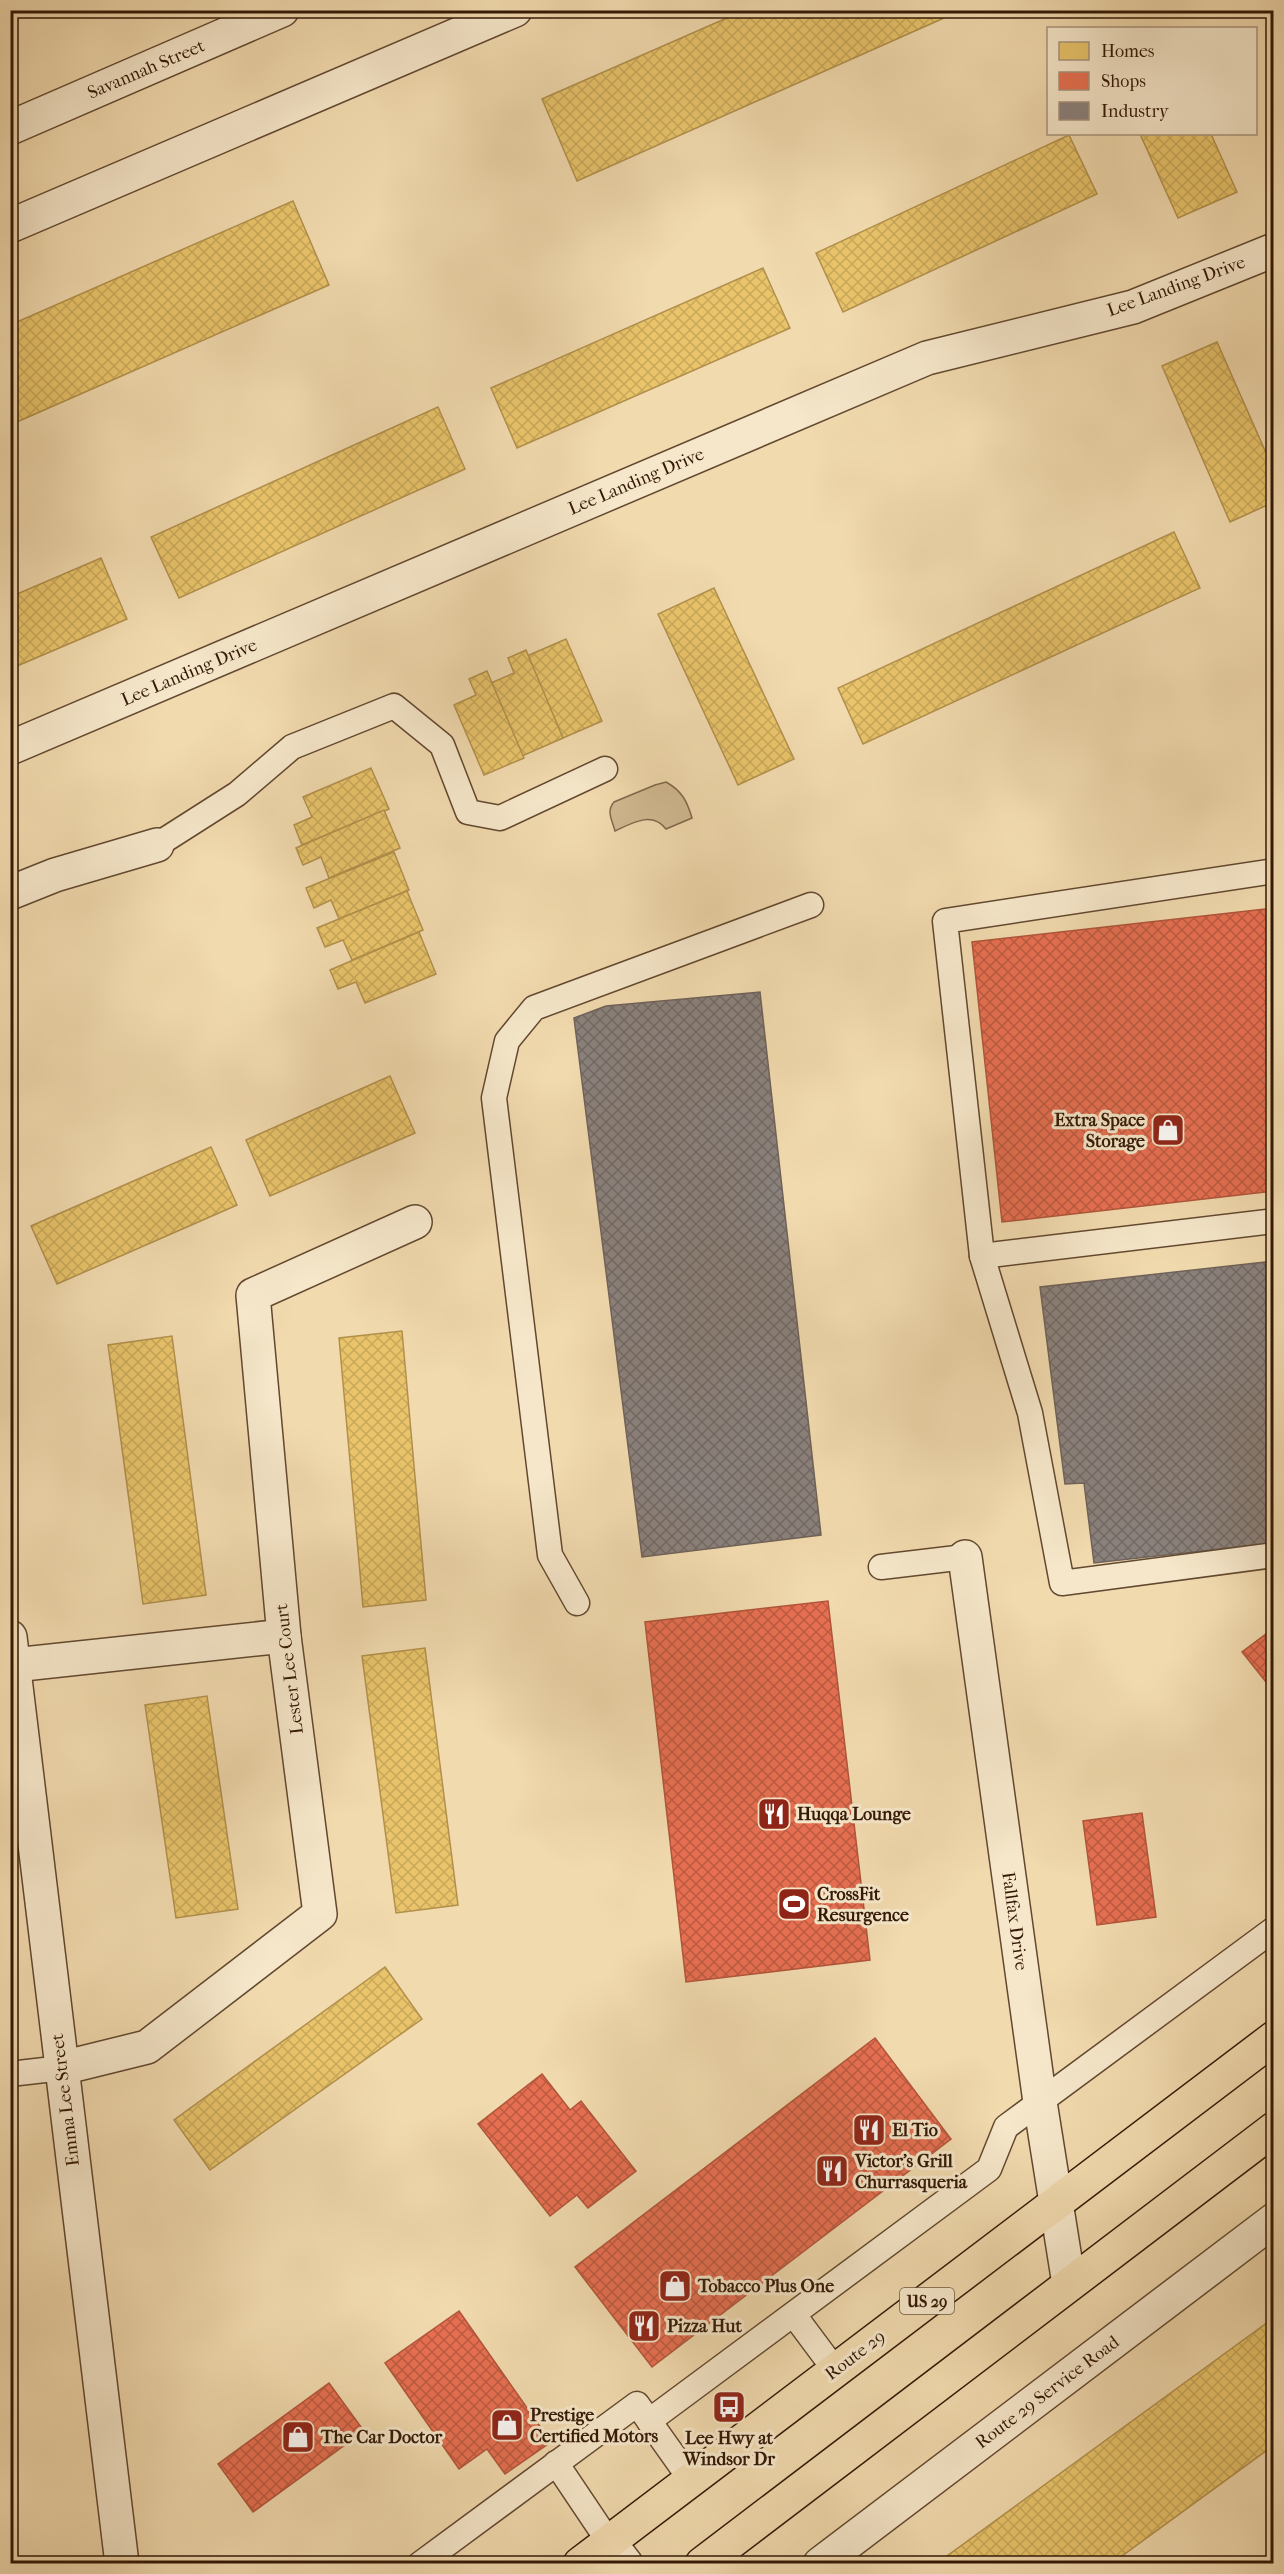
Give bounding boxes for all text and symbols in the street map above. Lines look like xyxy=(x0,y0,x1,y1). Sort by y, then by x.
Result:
legend xyxy=(1047,27,1257,135)
street label: Savannah Street xyxy=(84,35,208,104)
text: Homes xyxy=(1101,41,1155,62)
text: Shops xyxy=(1101,71,1146,92)
text: Industry xyxy=(1101,101,1170,122)
street label: Lee Landing Drive xyxy=(1104,252,1248,321)
street label: Lee Landing Drive xyxy=(565,443,707,519)
street label: Lee Landing Drive xyxy=(118,634,260,710)
place label: Extra Space Storage xyxy=(1054,1110,1145,1152)
shop icon: Extra Space Storage xyxy=(1150,1112,1186,1148)
street label: Lester Lee Court xyxy=(271,1602,308,1735)
restaurant icon: Huqqa Lounge xyxy=(756,1796,792,1832)
place label: Huqqa Lounge xyxy=(797,1804,911,1825)
street label: Fallfax Drive xyxy=(997,1870,1032,1972)
place label: CrossFit Resurgence xyxy=(817,1884,909,1926)
sports icon: CrossFit Resurgence xyxy=(776,1886,812,1922)
street label: Emma Lee Street xyxy=(47,2032,84,2167)
restaurant icon: El Tio xyxy=(851,2112,887,2148)
place label: El Tio xyxy=(892,2120,938,2141)
place label: Victor's Grill Churrasqueria xyxy=(854,2151,968,2193)
restaurant icon: Victor's Grill Churrasqueria xyxy=(814,2153,850,2189)
shop icon: Tobacco Plus One xyxy=(657,2268,693,2304)
place label: Tobacco Plus One xyxy=(697,2276,834,2297)
road number: US 29 xyxy=(900,2288,954,2314)
restaurant icon: Pizza Hut xyxy=(626,2308,662,2344)
place label: Pizza Hut xyxy=(667,2316,742,2337)
street label: Route 29 xyxy=(821,2326,889,2385)
street label: Route 29 Service Road xyxy=(971,2331,1123,2453)
bus stop icon: Lee Hwy at Windsor Dr xyxy=(711,2389,747,2425)
place label: Prestige Certified Motors xyxy=(530,2405,658,2447)
shop icon: Prestige Certified Motors xyxy=(489,2407,525,2443)
shop icon: The Car Doctor xyxy=(280,2419,316,2455)
place label: The Car Doctor xyxy=(320,2427,442,2448)
place label: Lee Hwy at Windsor Dr xyxy=(682,2428,775,2470)

